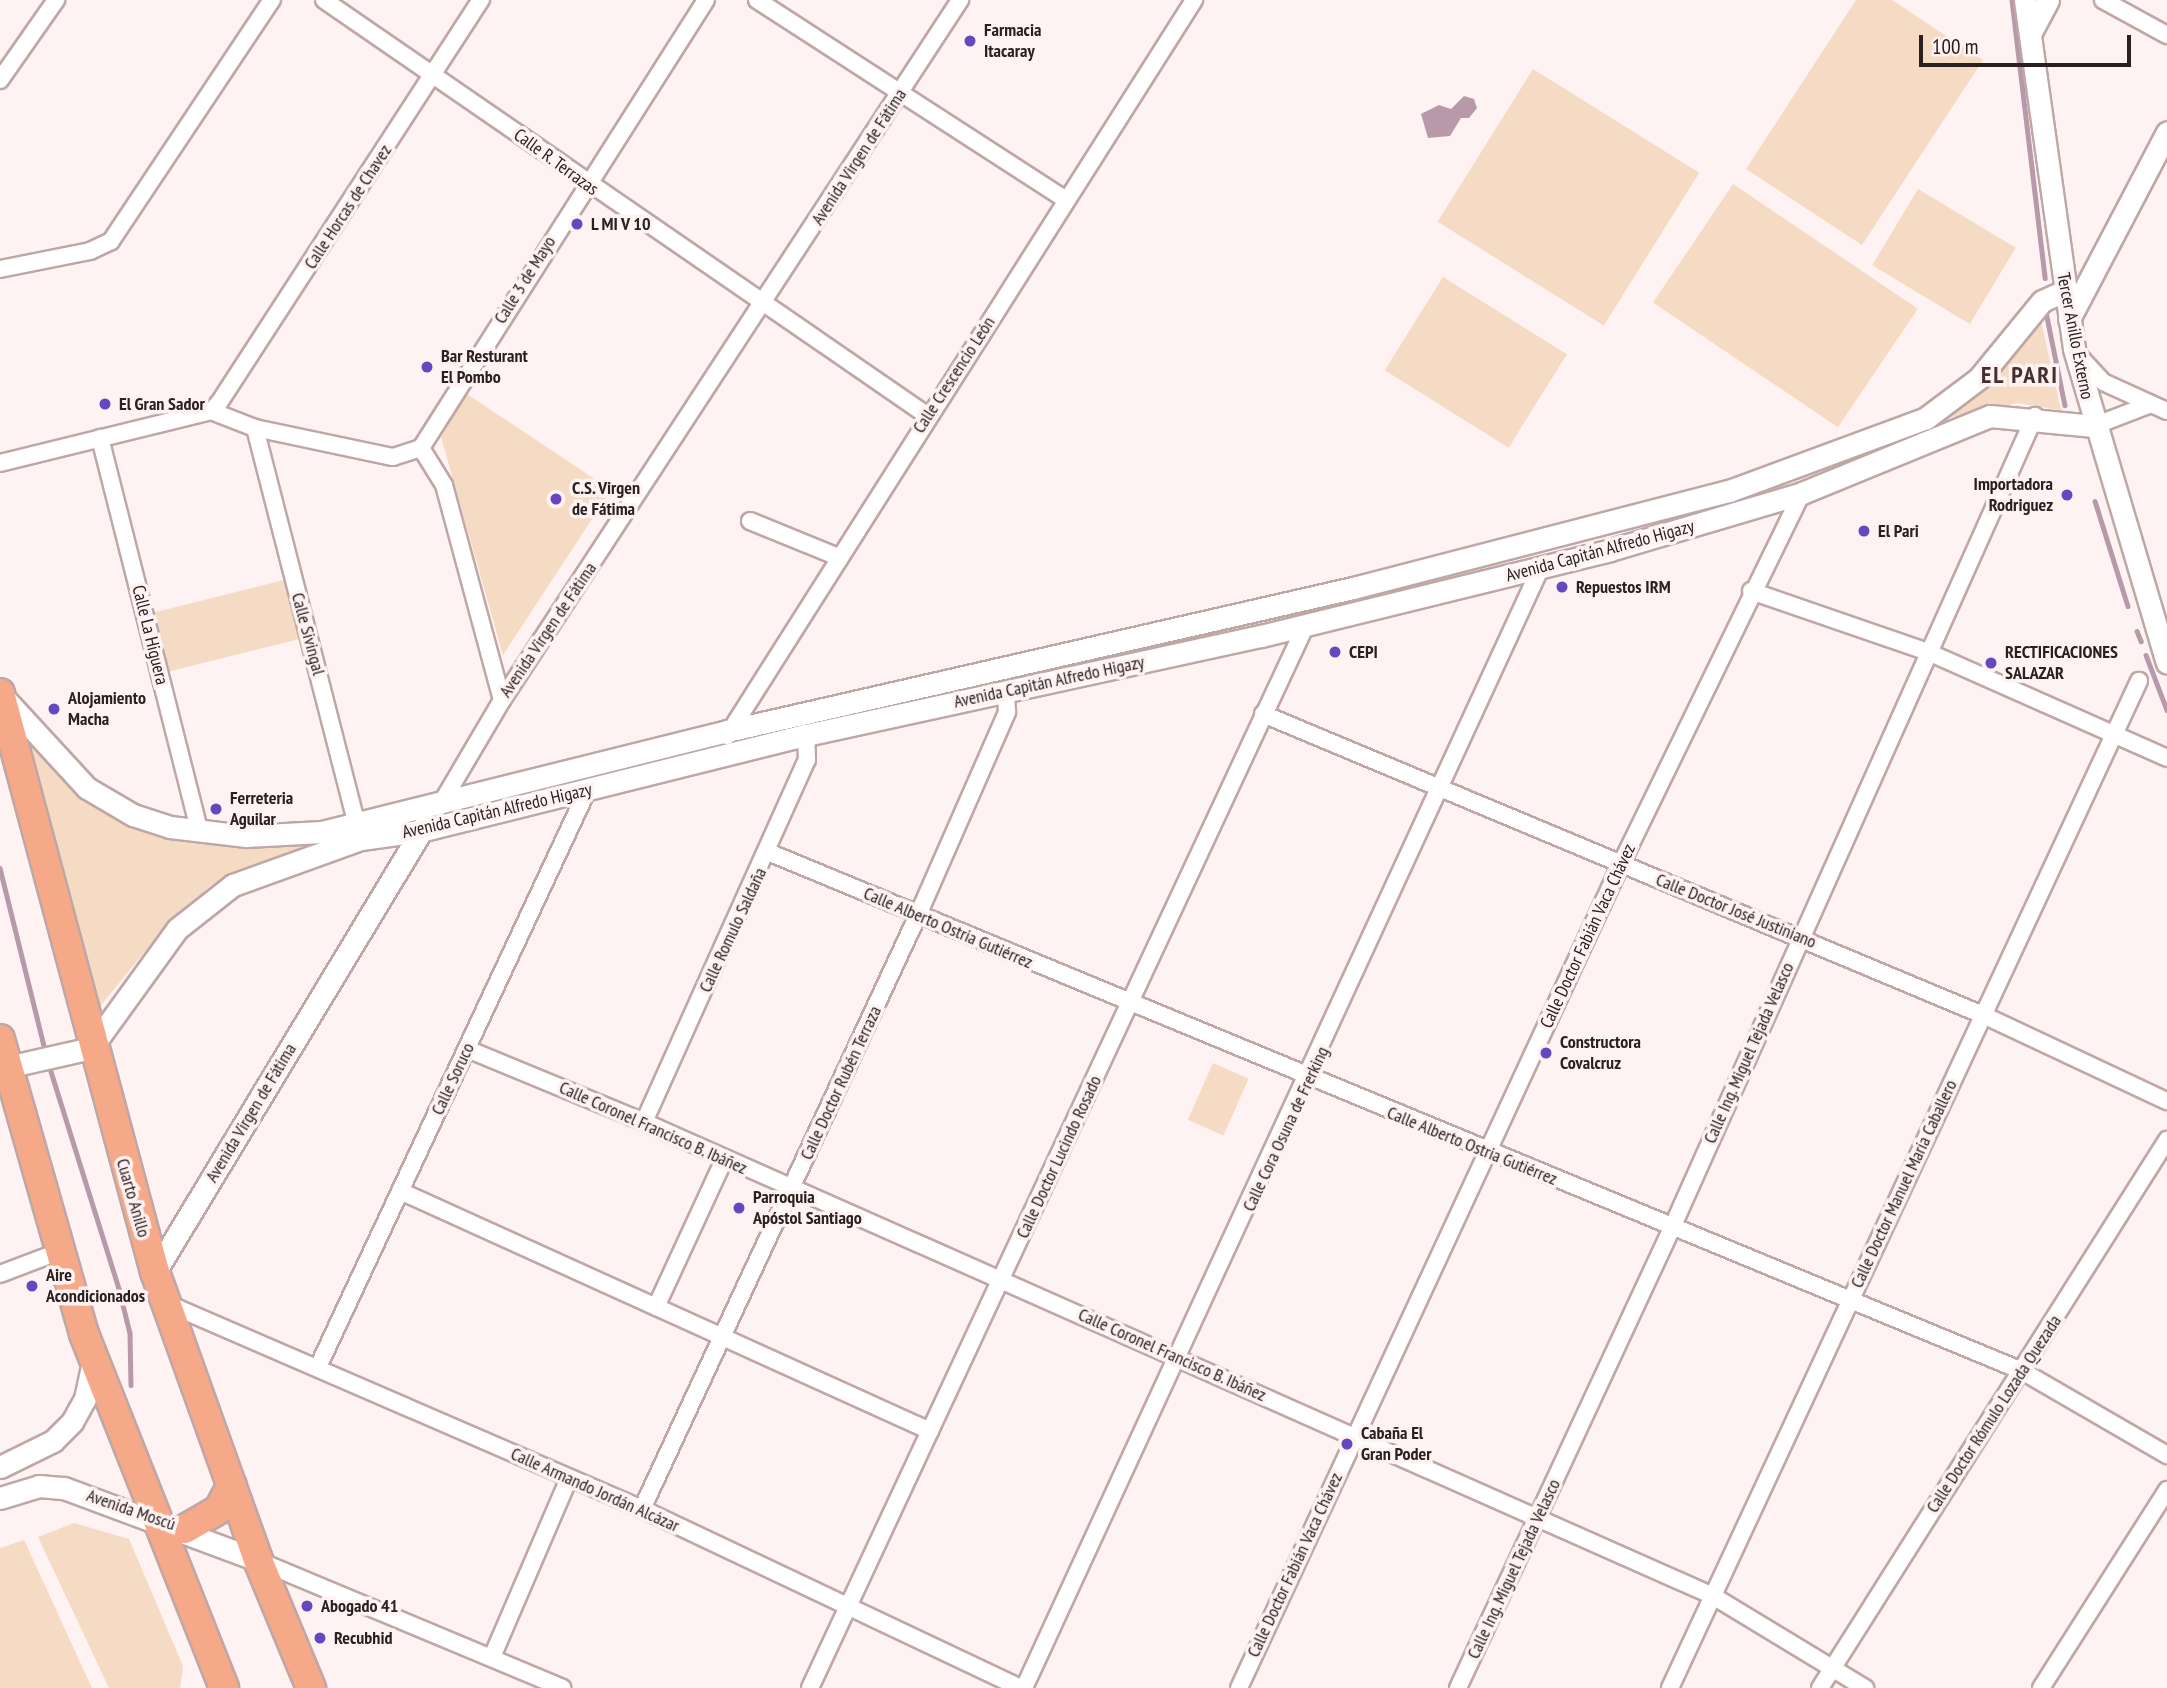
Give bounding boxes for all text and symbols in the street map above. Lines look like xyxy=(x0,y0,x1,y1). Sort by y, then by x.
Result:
place label: Farmacia Itacaray xyxy=(984,20,1041,62)
scale bar xyxy=(1922,21,2134,65)
marker: Farmacia Itacaray xyxy=(962,33,978,49)
text: 100 m xyxy=(1932,33,1978,60)
street label: Avenida Virgen de Fátima xyxy=(807,85,911,229)
street label: Calle R. Terrazas xyxy=(509,124,603,200)
street label: Calle Horcas de Chavez xyxy=(300,141,396,273)
place label: L MI V 10 xyxy=(591,213,652,235)
marker: L MI V 10 xyxy=(569,216,585,232)
street label: Calle 3 de Mayo xyxy=(490,232,560,328)
street label: Tercer Anillo Externo xyxy=(2052,271,2098,401)
street label: Calle Crescencio León xyxy=(908,313,1000,437)
place label: Bar Resturant El Pombo xyxy=(441,346,528,388)
marker: Bar Resturant El Pombo xyxy=(419,359,435,375)
district label: EL PARI xyxy=(1981,361,2059,389)
place label: El Gran Sador xyxy=(119,393,205,415)
marker: El Gran Sador xyxy=(97,396,113,412)
place label: Importadora Rodriguez xyxy=(1974,474,2053,516)
place label: C.S. Virgen de Fátima xyxy=(572,478,642,520)
marker: Importadora Rodriguez xyxy=(2059,487,2075,503)
marker: C.S. Virgen de Fátima xyxy=(546,489,566,509)
street label: Avenida Capitán Alfredo Higazy xyxy=(1503,515,1697,587)
place label: El Pari xyxy=(1878,520,1919,542)
marker: El Pari xyxy=(1856,523,1872,539)
street label: Avenida Virgen de Fátima xyxy=(495,558,601,702)
place label: Repuestos IRM xyxy=(1576,576,1671,598)
marker: Repuestos IRM xyxy=(1554,579,1570,595)
street label: Calle La Higuera xyxy=(127,583,173,687)
street label: Calle Sivingal xyxy=(287,590,329,678)
place label: CEPI xyxy=(1349,641,1378,663)
place label: RECTIFICACIONES SALAZAR xyxy=(2005,642,2118,684)
marker: CEPI xyxy=(1327,644,1343,660)
street label: Avenida Capitán Alfredo Higazy xyxy=(952,651,1146,713)
marker: RECTIFICACIONES SALAZAR xyxy=(1983,655,1999,671)
place label: Alojamiento Macha xyxy=(68,688,146,730)
marker: Alojamiento Macha xyxy=(46,701,62,717)
street label: Avenida Capitán Alfredo Higazy xyxy=(400,779,594,843)
place label: Ferreteria Aguilar xyxy=(230,788,293,830)
marker: Ferreteria Aguilar xyxy=(208,801,224,817)
street label: Calle Doctor Fabián Vaca Chávez xyxy=(1536,840,1640,1032)
street label: Calle Romulo Saldaña xyxy=(695,864,771,996)
street label: Calle Doctor José Justiniano xyxy=(1653,869,1819,953)
street label: Calle Alberto Ostria Gutiérrez xyxy=(860,883,1036,973)
street label: Calle Ing. Miguel Tejada Velasco xyxy=(1699,958,1799,1148)
street label: Calle Doctor Rubén Terraza xyxy=(796,1002,886,1164)
place label: Constructora Covalcruz xyxy=(1560,1032,1641,1074)
street label: Avenida Virgen de Fátima xyxy=(201,1039,301,1187)
street label: Calle Soruco xyxy=(427,1040,479,1118)
street label: Calle Cora Osuna de Frerking xyxy=(1238,1043,1334,1215)
marker: Constructora Covalcruz xyxy=(1538,1045,1554,1061)
street label: Calle Doctor Lucindo Rosado xyxy=(1012,1072,1106,1242)
street label: Calle Coronel Francisco B. Ibáñez xyxy=(555,1077,751,1179)
street label: Calle Doctor Manuel María Caballero xyxy=(1846,1077,1962,1291)
street label: Calle Alberto Ostria Gutiérrez xyxy=(1384,1102,1560,1190)
street label: Cuarto Anillo xyxy=(111,1156,155,1240)
place label: Parroquia Apóstol Santiago xyxy=(753,1187,862,1230)
marker: Parroquia Apóstol Santiago xyxy=(731,1200,747,1216)
place label: Aire Acondicionados xyxy=(46,1265,145,1308)
marker: Aire Acondicionados xyxy=(24,1278,40,1294)
street label: Calle Coronel Francisco B. Ibáñez xyxy=(1074,1304,1270,1406)
street label: Calle Doctor Rómulo Lozada Quezada xyxy=(1922,1311,2066,1517)
place label: Cabaña El Gran Poder xyxy=(1361,1423,1432,1466)
marker: Cabaña El Gran Poder xyxy=(1339,1436,1355,1452)
street label: Calle Armando Jordán Alcázar xyxy=(507,1443,683,1537)
street label: Calle Doctor Fabián Vaca Chávez xyxy=(1243,1469,1347,1661)
street label: Calle Ing. Miguel Tejada Velasco xyxy=(1462,1475,1566,1663)
street label: Avenida Moscú xyxy=(84,1485,178,1535)
place label: Abogado 41 xyxy=(321,1595,398,1617)
marker: Abogado 41 xyxy=(299,1598,315,1614)
place label: Recubhid xyxy=(334,1627,392,1649)
marker: Recubhid xyxy=(312,1630,328,1646)

